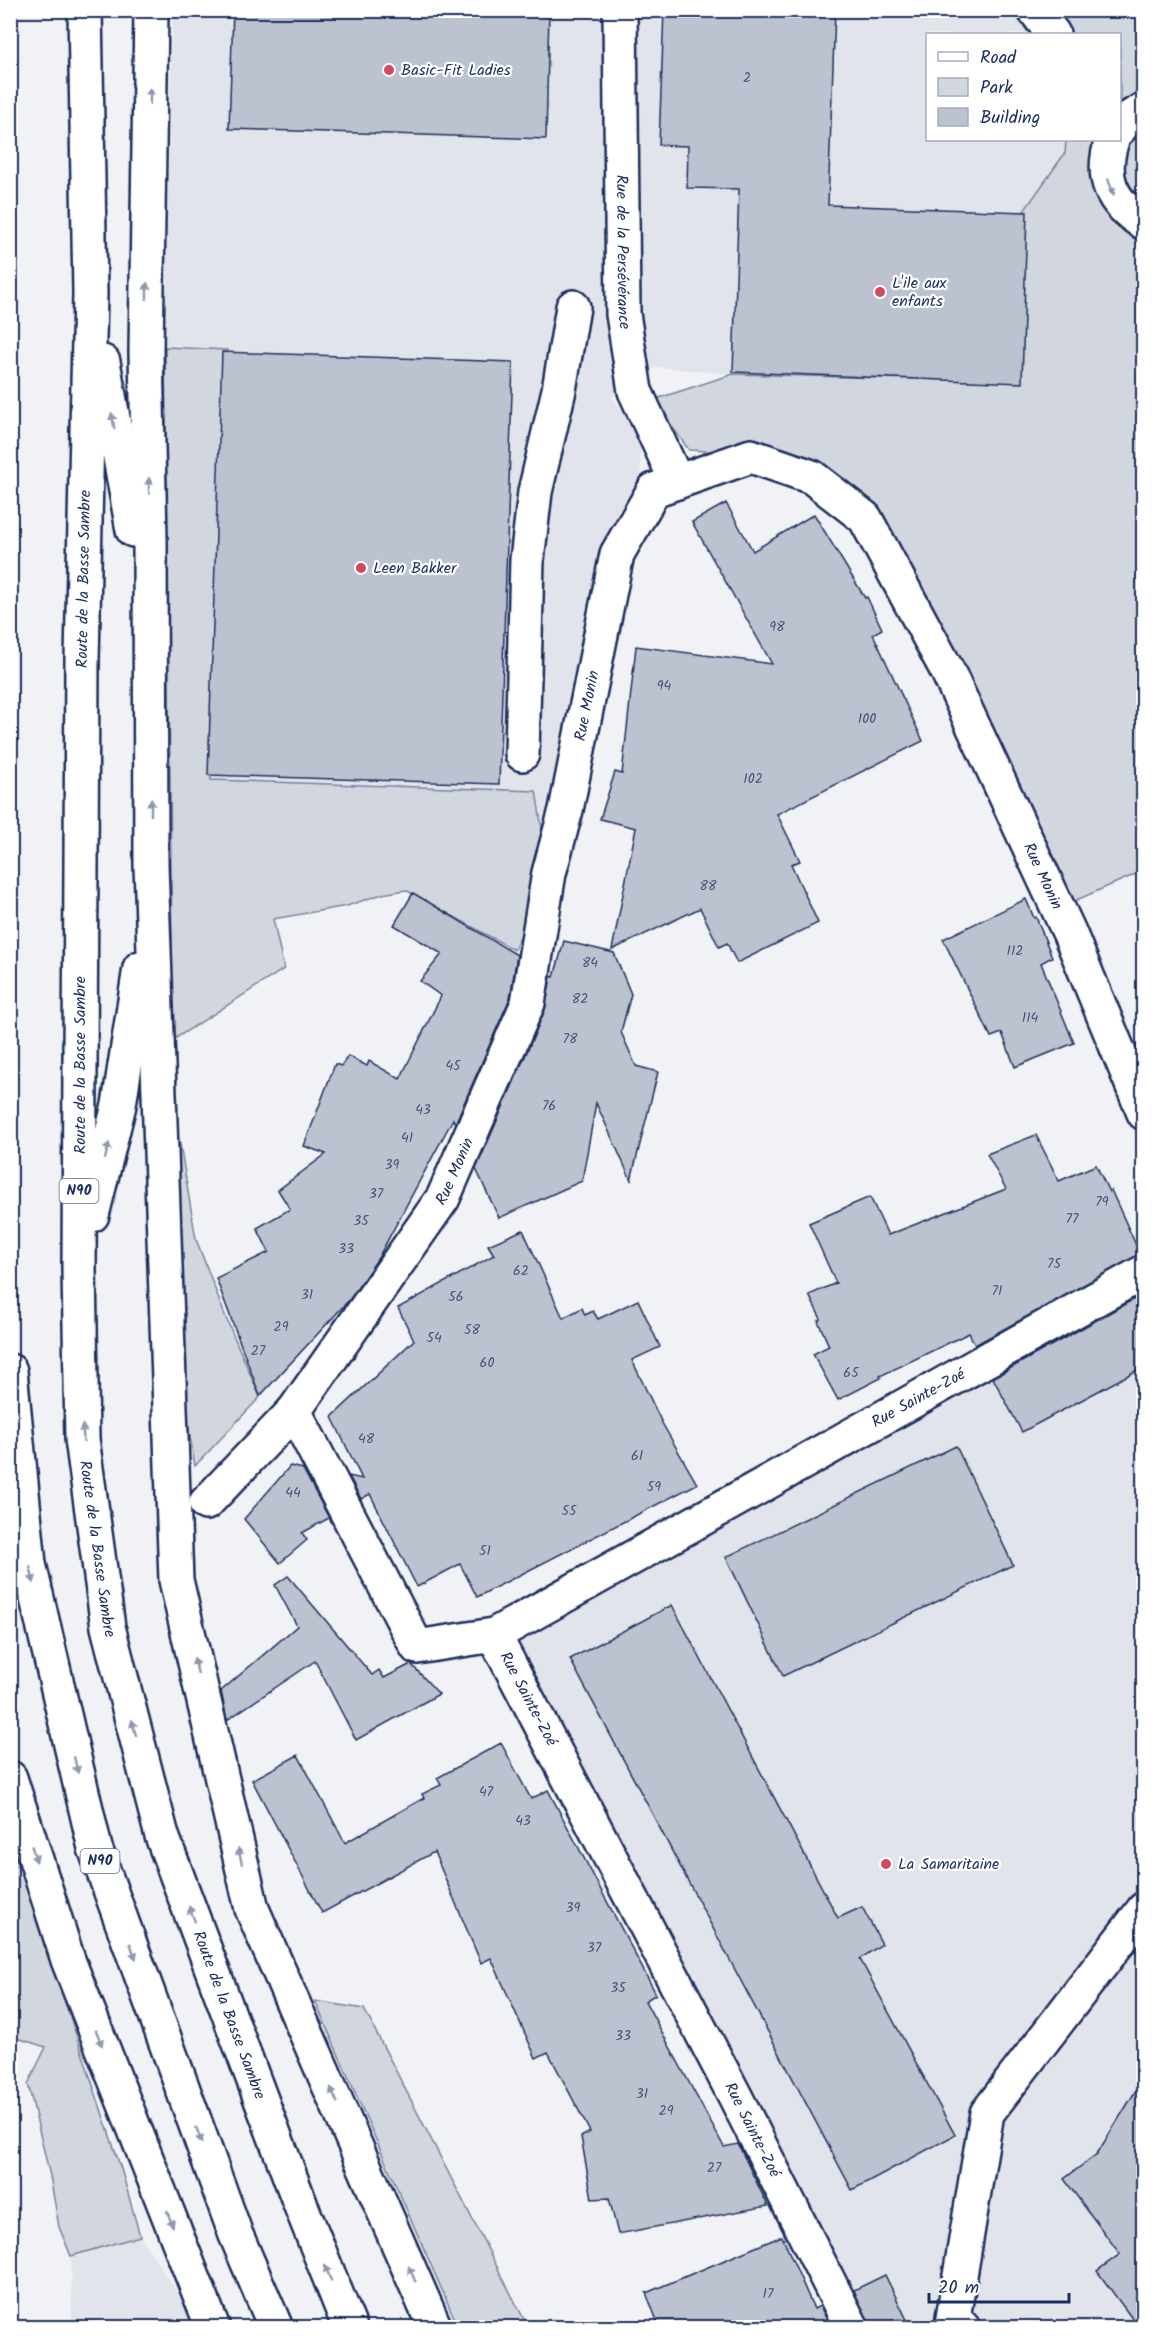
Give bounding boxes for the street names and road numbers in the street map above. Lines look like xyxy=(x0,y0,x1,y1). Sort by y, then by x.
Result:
street label: Rue de la Persévérance xyxy=(609,175,638,331)
street label: Route de la Basse Sambre xyxy=(70,490,98,668)
street label: Rue Monin xyxy=(568,668,606,743)
street label: Rue Monin xyxy=(1017,838,1069,914)
street label: Route de la Basse Sambre xyxy=(68,976,93,1154)
street label: Rue Monin xyxy=(429,1134,480,1211)
road number: N90 xyxy=(60,1179,98,1203)
street label: Rue Sainte-Zoé xyxy=(867,1361,971,1434)
street label: Route de la Basse Sambre xyxy=(73,1459,123,1640)
street label: Rue Sainte-Zoé xyxy=(493,1647,564,1752)
road number: N90 xyxy=(80,1849,120,1873)
street label: Route de la Basse Sambre xyxy=(186,1927,272,2103)
street label: Rue Sainte-Zoé xyxy=(717,2078,787,2183)

